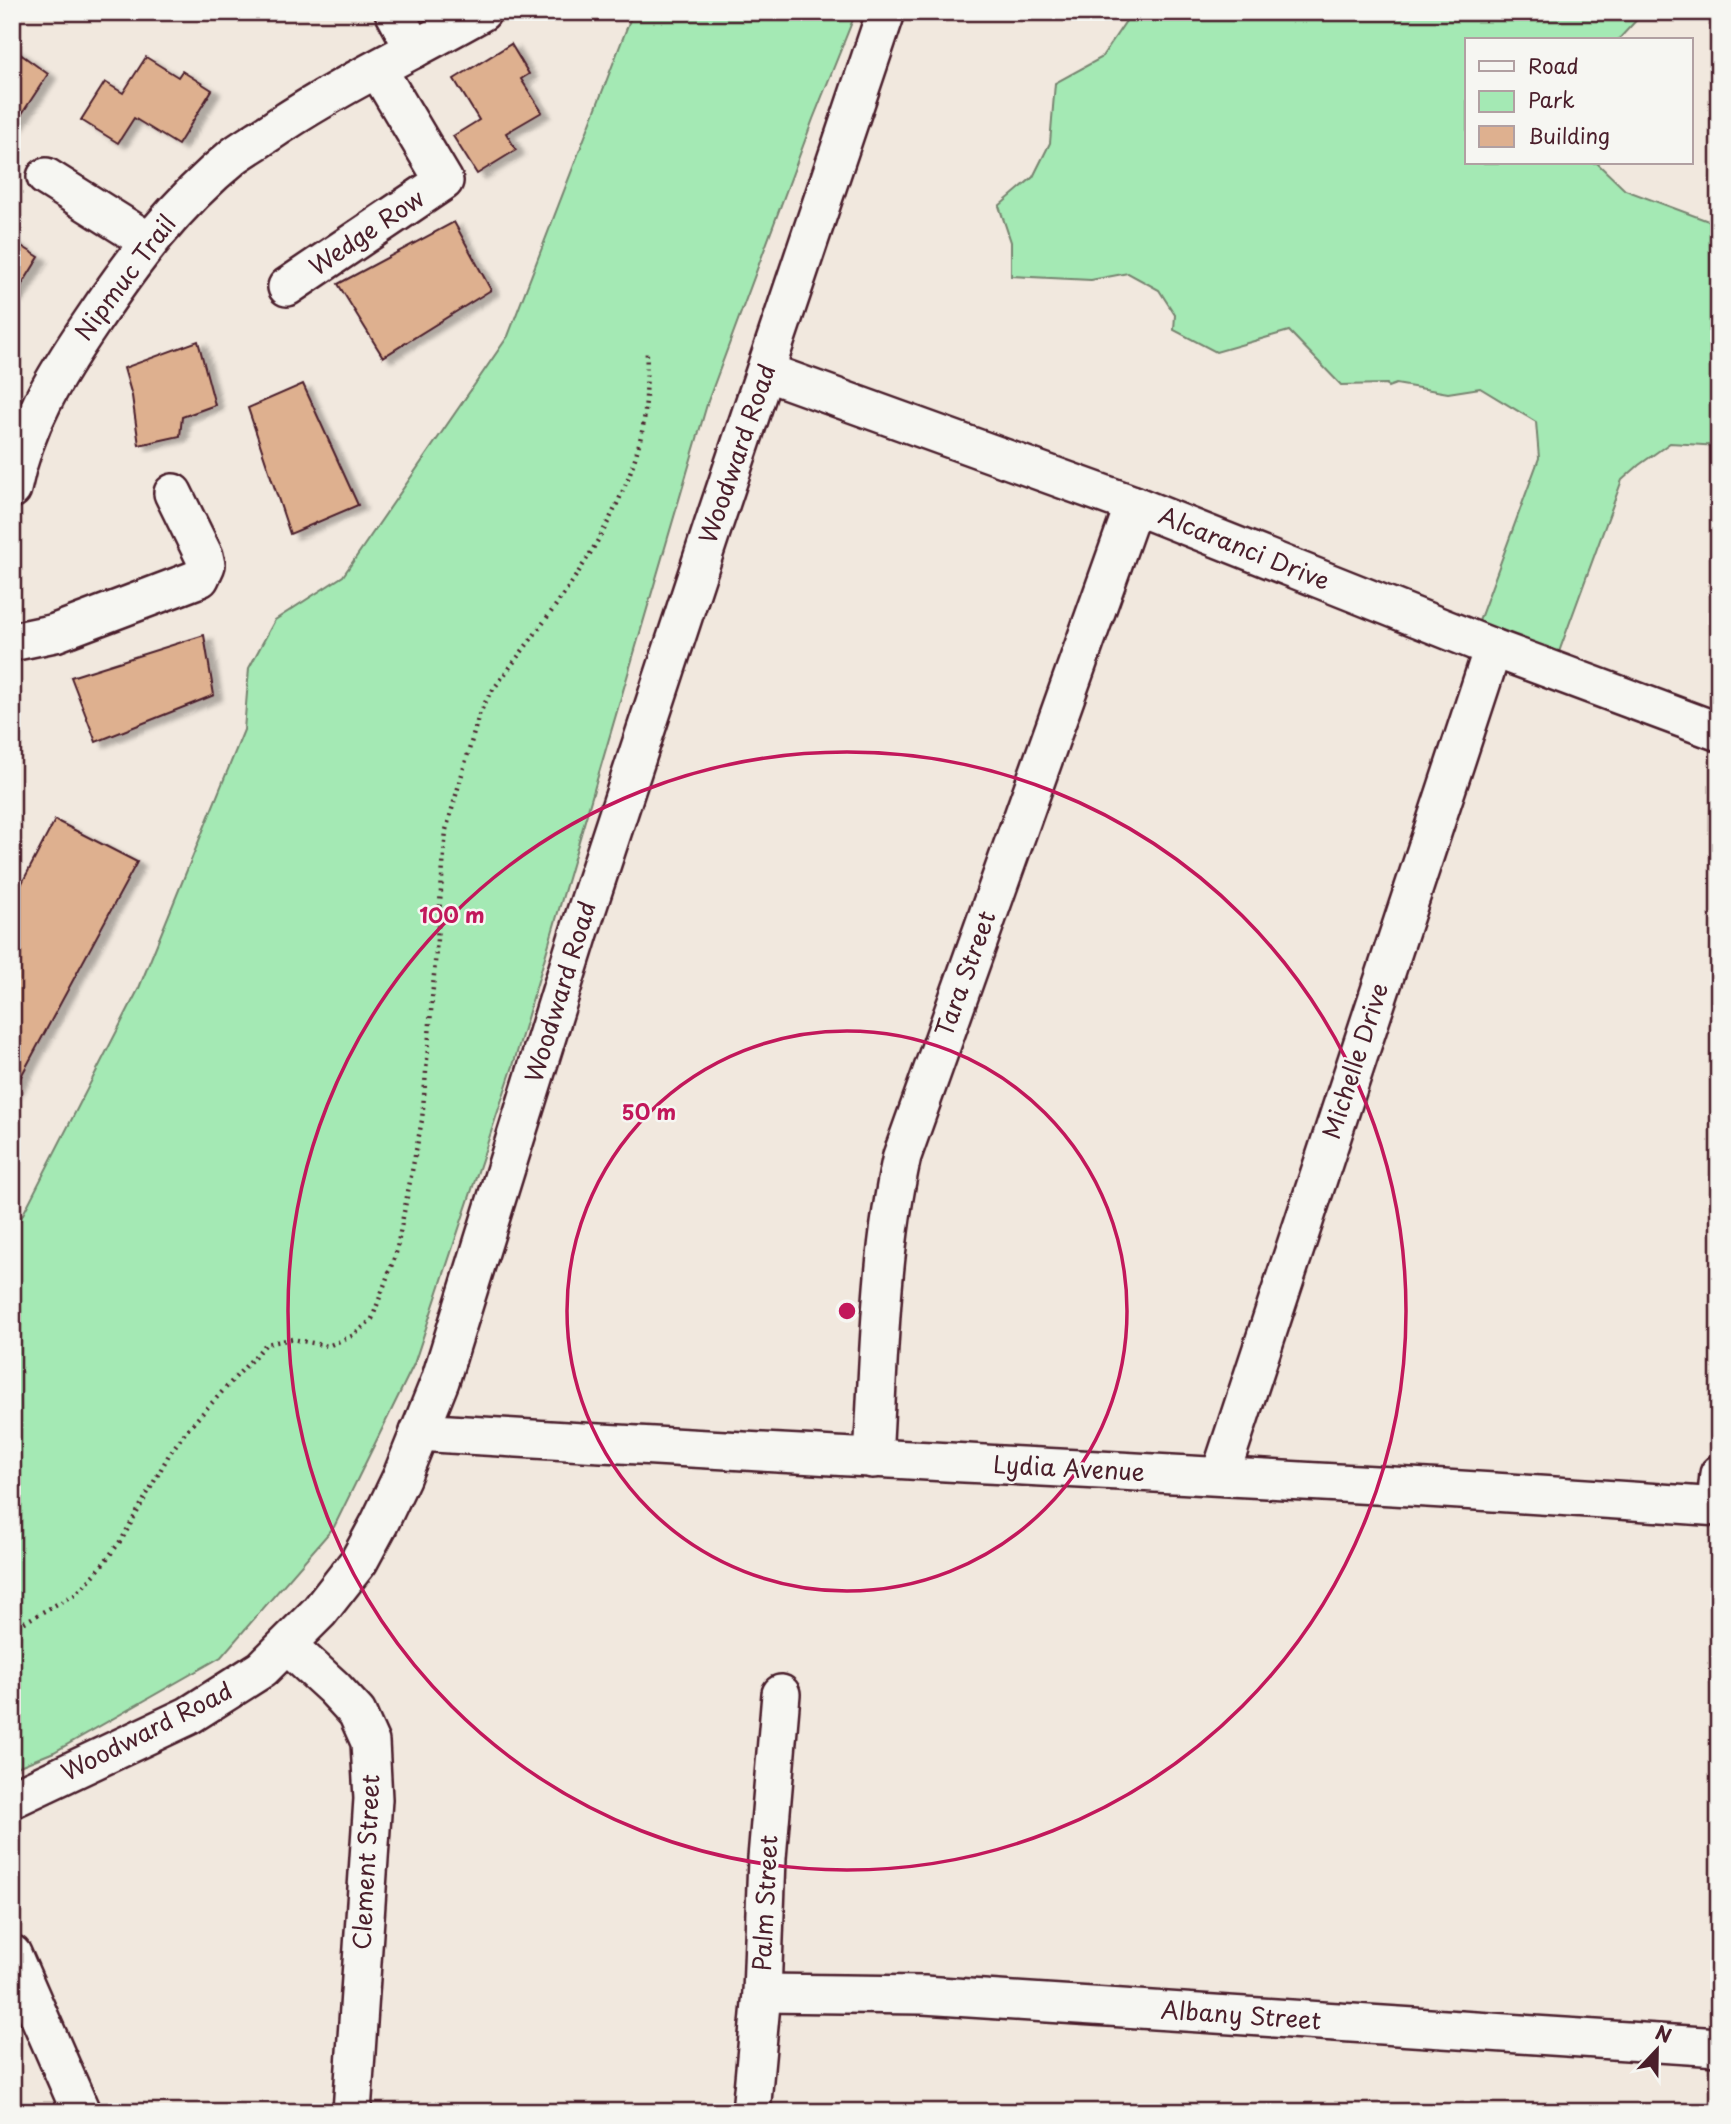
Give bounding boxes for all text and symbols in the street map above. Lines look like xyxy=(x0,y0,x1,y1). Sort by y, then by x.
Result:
legend xyxy=(1465,38,1692,164)
text: Road xyxy=(1528,49,1579,81)
text: Park xyxy=(1528,83,1575,115)
text: Building xyxy=(1528,119,1610,151)
street label: Wedge Row xyxy=(301,179,431,283)
street label: Nipmuc Trail xyxy=(65,206,184,347)
street label: Woodward Road xyxy=(689,359,784,548)
street label: Alcaranci Drive xyxy=(1154,496,1336,598)
street label: Woodward Road xyxy=(514,896,604,1086)
text: 100 m xyxy=(419,898,485,930)
street label: Tara Street xyxy=(925,905,1004,1041)
street label: Michelle Drive xyxy=(1312,978,1396,1143)
text: 50 m xyxy=(622,1095,676,1127)
centre of rings xyxy=(835,1299,859,1323)
street label: Lydia Avenue xyxy=(992,1445,1146,1489)
street label: Woodward Road xyxy=(54,1672,238,1789)
street label: Clement Street xyxy=(342,1773,388,1951)
street label: Palm Street xyxy=(742,1834,786,1972)
street label: Albany Street xyxy=(1160,1990,1323,2038)
north arrow xyxy=(1622,2016,1692,2086)
text: N xyxy=(1652,2018,1676,2049)

